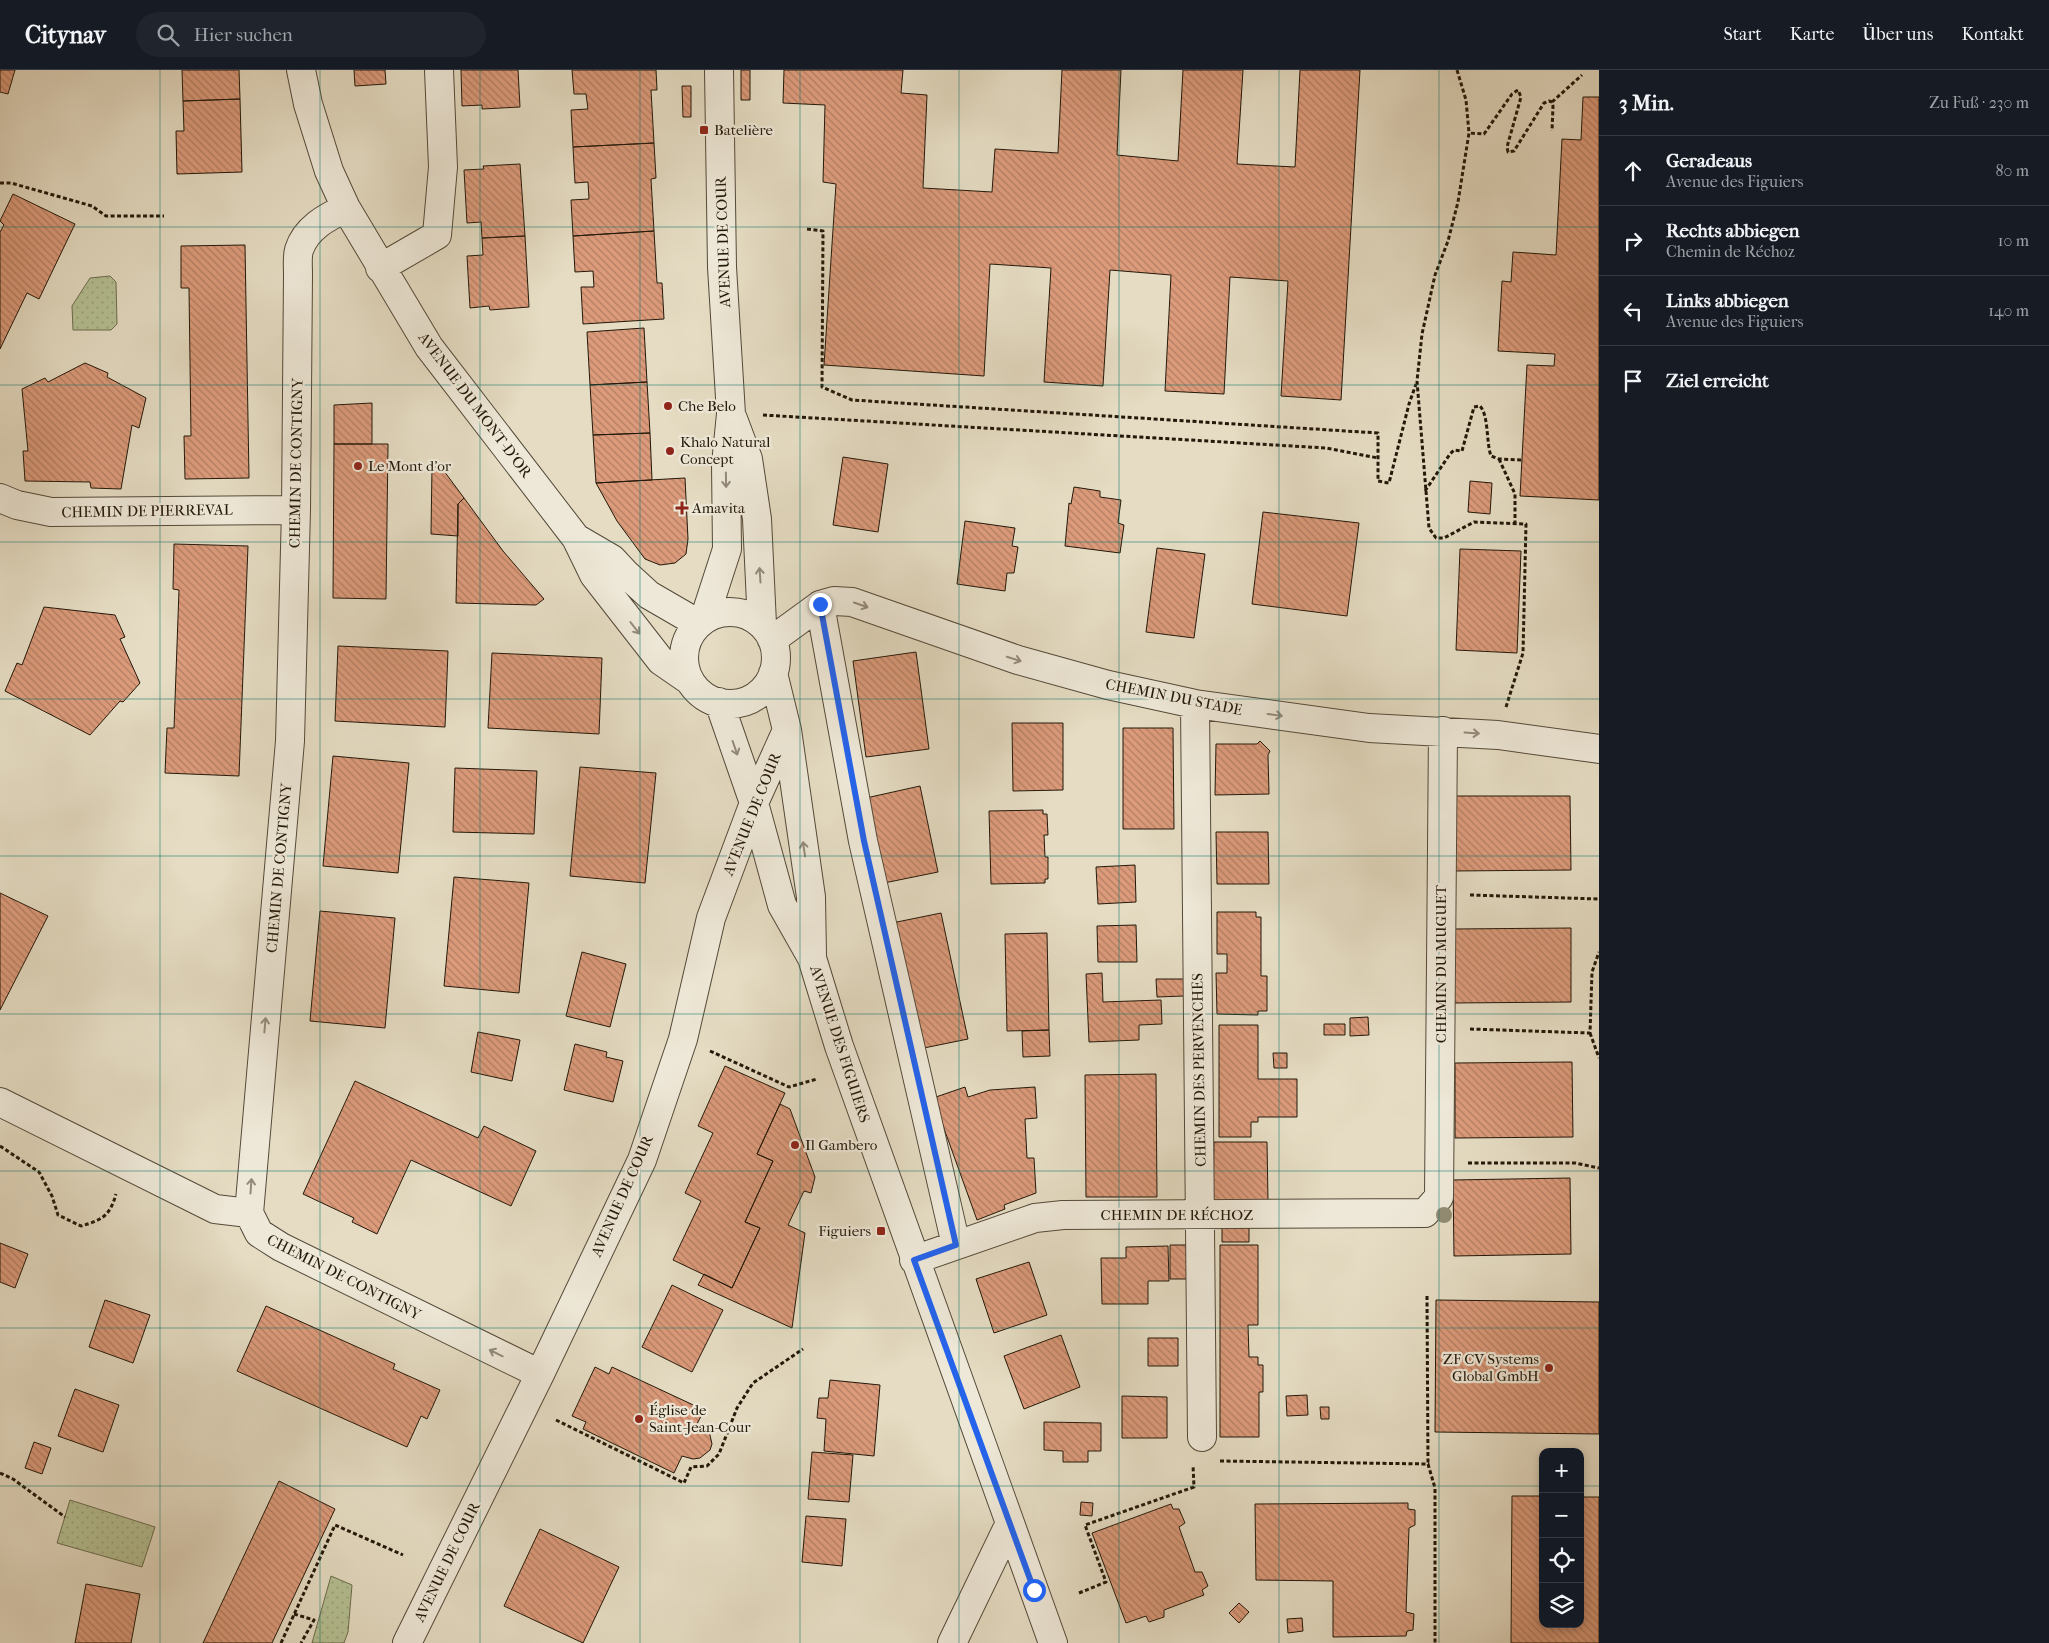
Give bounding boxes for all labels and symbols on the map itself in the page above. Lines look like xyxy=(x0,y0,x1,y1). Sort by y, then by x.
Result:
place label: Batelière xyxy=(714,121,774,139)
marker: Batelière xyxy=(698,124,710,136)
street label: AVENUE DE COUR xyxy=(712,175,734,309)
street label: AVENUE DU MONT-D'OR xyxy=(414,328,536,482)
street label: CHEMIN DE CONTIGNY xyxy=(286,377,306,548)
place label: Che Belo xyxy=(678,397,736,415)
marker: Che Belo xyxy=(662,400,674,412)
place label: Khalo Natural Concept xyxy=(680,433,770,468)
marker: Khalo Natural Concept xyxy=(664,445,676,457)
place label: Le Mont d'or xyxy=(368,457,452,475)
marker: Le Mont d'or xyxy=(352,460,364,472)
one-way arrow xyxy=(721,471,731,487)
place label: Amavita xyxy=(691,499,746,517)
street label: CHEMIN DE PIERREVAL xyxy=(61,501,233,521)
marker: Amavita xyxy=(676,502,688,514)
one-way arrow xyxy=(756,568,765,584)
route end xyxy=(809,593,832,616)
one-way arrow xyxy=(853,601,869,611)
one-way arrow xyxy=(630,621,641,634)
one-way arrow xyxy=(1006,654,1022,664)
street label: CHEMIN DU STADE xyxy=(1104,675,1244,719)
one-way arrow xyxy=(1267,710,1283,720)
one-way arrow xyxy=(1464,729,1480,738)
one-way arrow xyxy=(731,740,740,756)
street label: AVENUE DE COUR xyxy=(719,749,785,879)
street label: CHEMIN DE CONTIGNY xyxy=(263,782,295,954)
one-way arrow xyxy=(799,841,809,857)
street label: CHEMIN DU MUGUET xyxy=(1432,884,1450,1043)
street label: AVENUE DES FIGUIERS xyxy=(806,962,874,1125)
street label: CHEMIN DES PERVENCHES xyxy=(1188,973,1210,1167)
one-way arrow xyxy=(260,1017,270,1033)
street label: AVENUE DE COUR xyxy=(587,1131,657,1260)
place label: Il Gambero xyxy=(805,1136,878,1154)
marker: Il Gambero xyxy=(789,1139,801,1151)
one-way arrow xyxy=(246,1179,255,1195)
street label: CHEMIN DE RÉCHOZ xyxy=(1101,1206,1253,1224)
place label: Figuiers xyxy=(818,1222,871,1240)
marker: Figuiers xyxy=(875,1225,887,1237)
street label: CHEMIN DE CONTIGNY xyxy=(264,1230,425,1324)
one-way arrow xyxy=(489,1348,504,1357)
place label: ZF CV Systems Global GmbH xyxy=(1443,1350,1539,1385)
marker: ZF CV Systems Global GmbH xyxy=(1543,1362,1555,1374)
place label: Église de Saint-Jean-Cour xyxy=(649,1401,751,1436)
marker: Église de Saint-Jean-Cour xyxy=(633,1413,645,1425)
street label: AVENUE DE COUR xyxy=(410,1498,484,1626)
route start xyxy=(1023,1579,1046,1602)

